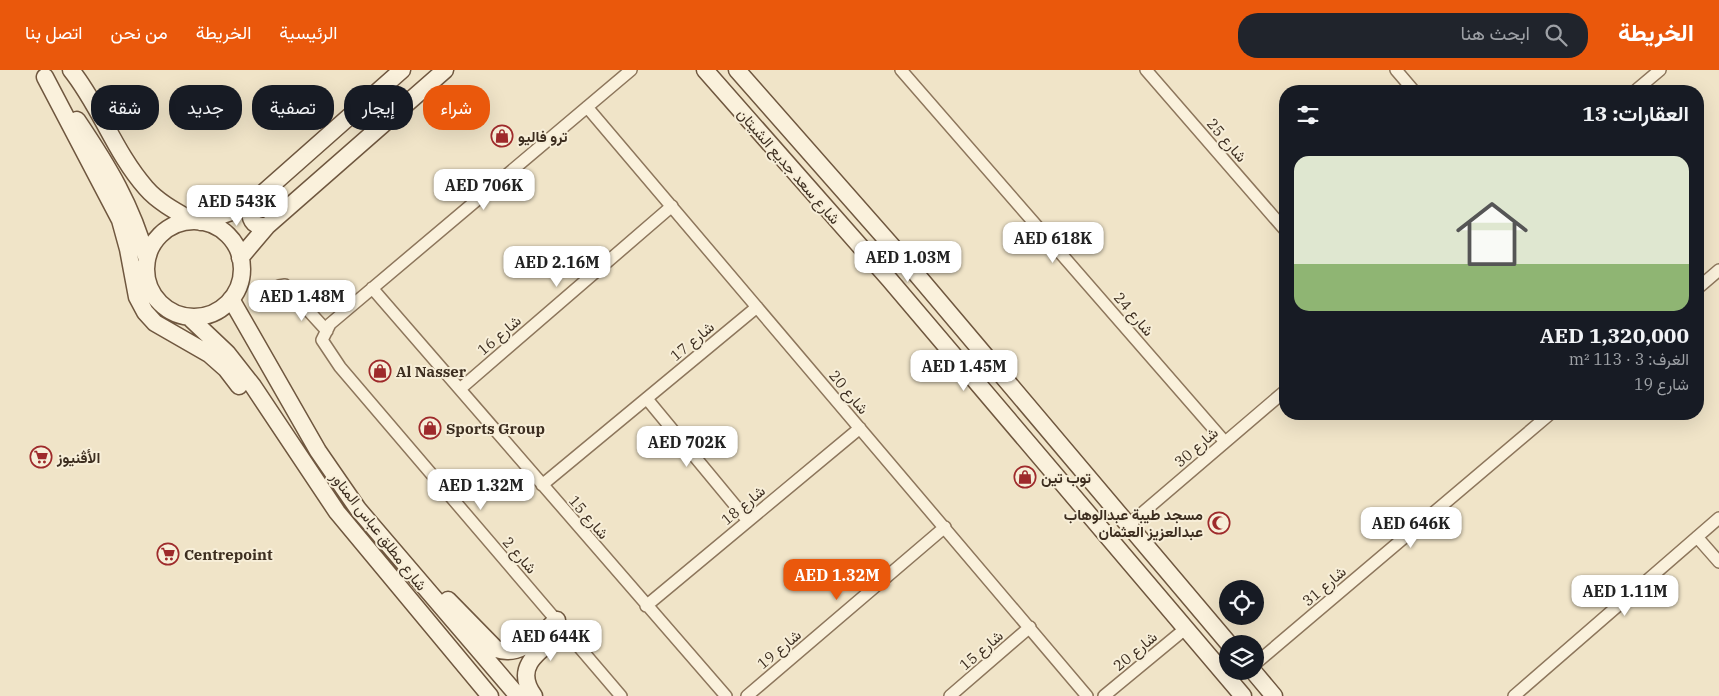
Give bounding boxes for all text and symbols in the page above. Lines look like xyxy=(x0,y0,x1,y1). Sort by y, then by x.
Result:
search box xyxy=(1238,13,1588,58)
text: الخريطة xyxy=(1618,16,1694,48)
text: اتصل بنا xyxy=(25,21,83,44)
text: من نحن xyxy=(111,21,168,44)
text: الخريطة xyxy=(196,21,251,44)
text: الرئيسية xyxy=(279,21,338,44)
text: ابحث هنا xyxy=(1460,21,1530,45)
icon: search xyxy=(1542,21,1570,49)
chip: شقة xyxy=(91,85,159,130)
chip: جديد xyxy=(169,85,242,130)
chip: تصفية xyxy=(252,85,334,130)
chip: إيجار xyxy=(344,85,413,130)
chip: شراء xyxy=(423,85,490,130)
text: العقارات: 13 xyxy=(1582,99,1689,127)
icon: filters xyxy=(1294,101,1322,129)
street label: شارع سعد جديع الشيتان xyxy=(732,104,845,229)
street label: شارع 25 xyxy=(1201,114,1251,167)
shop icon: ترو فاليو xyxy=(490,124,514,148)
place label: ترو فاليو xyxy=(518,127,568,146)
pin: AED 706K xyxy=(432,168,536,211)
text: AED 706K xyxy=(445,175,523,195)
pin: AED 543K xyxy=(185,184,289,227)
icon: home xyxy=(1447,189,1537,279)
text: AED 543K xyxy=(198,191,276,211)
pin: AED 618K xyxy=(1001,222,1105,264)
text: AED 618K xyxy=(1014,228,1092,248)
pin: AED 1.03M xyxy=(851,240,965,283)
pin: AED 2.16M xyxy=(500,246,614,288)
text: AED 1.03M xyxy=(865,247,951,267)
text: AED 2.16M xyxy=(514,252,600,272)
pin: AED 1.48M xyxy=(245,280,359,322)
text: AED 1.48M xyxy=(259,286,345,306)
street label: شارع 24 xyxy=(1108,288,1158,341)
street label: شارع 16 xyxy=(473,311,526,361)
street label: شارع 17 xyxy=(666,317,719,366)
text: AED 1,320,000 xyxy=(1540,321,1689,349)
text: الغرف: 3 · 113 m² xyxy=(1569,349,1689,369)
pin: AED 1.45M xyxy=(907,350,1021,392)
text: AED 1.45M xyxy=(921,356,1007,376)
shop icon: Al Nasser xyxy=(368,359,392,383)
place label: Al Nasser xyxy=(396,362,467,381)
street label: شارع 20 xyxy=(824,366,873,419)
text: شارع 19 xyxy=(1634,374,1689,394)
shop icon: Sports Group xyxy=(418,416,442,440)
place label: Sports Group xyxy=(446,419,545,438)
street label: شارع 30 xyxy=(1170,423,1223,473)
pin: AED 702K xyxy=(635,426,739,468)
text: AED 702K xyxy=(648,432,726,452)
supermarket icon: الأڤنيوز xyxy=(29,445,53,469)
place label: الأڤنيوز xyxy=(56,448,100,467)
shop icon: توب تين xyxy=(1013,465,1037,489)
street label: شارع مطلق عباس المناور xyxy=(324,467,431,596)
pin: AED 1.32M xyxy=(424,468,538,511)
place label: توب تين xyxy=(1041,468,1091,487)
text: AED 1.32M xyxy=(438,475,524,495)
street label: شارع 18 xyxy=(717,481,770,530)
street label: شارع 15 xyxy=(563,491,613,544)
place label: مسجد طيبة عبدالوهاب عبدالعزيز العثمان xyxy=(1064,505,1203,541)
pin: AED 646K xyxy=(1359,506,1463,549)
mosque icon: مسجد طيبة عبدالوهاب عبدالعزيز العثمان xyxy=(1207,511,1231,535)
text: AED 646K xyxy=(1372,513,1450,533)
street label: شارع 2 xyxy=(497,533,541,579)
supermarket icon: Centrepoint xyxy=(156,542,180,566)
place label: Centrepoint xyxy=(184,545,273,564)
pin: AED 1.32M xyxy=(780,558,894,601)
street label: شارع 31 xyxy=(1298,562,1351,612)
text: AED 1.32M xyxy=(794,565,880,585)
pin: AED 1.11M xyxy=(1568,574,1682,617)
map controls xyxy=(1219,580,1264,680)
button: locate xyxy=(1219,580,1264,625)
text: AED 1.11M xyxy=(1582,581,1668,601)
pin: AED 644K xyxy=(499,620,603,662)
street label: شارع 19 xyxy=(753,625,806,674)
text: AED 644K xyxy=(512,626,590,646)
street label: شارع 15 xyxy=(955,626,1008,676)
street label: شارع 20 xyxy=(1109,627,1162,676)
button: layers xyxy=(1219,635,1264,680)

